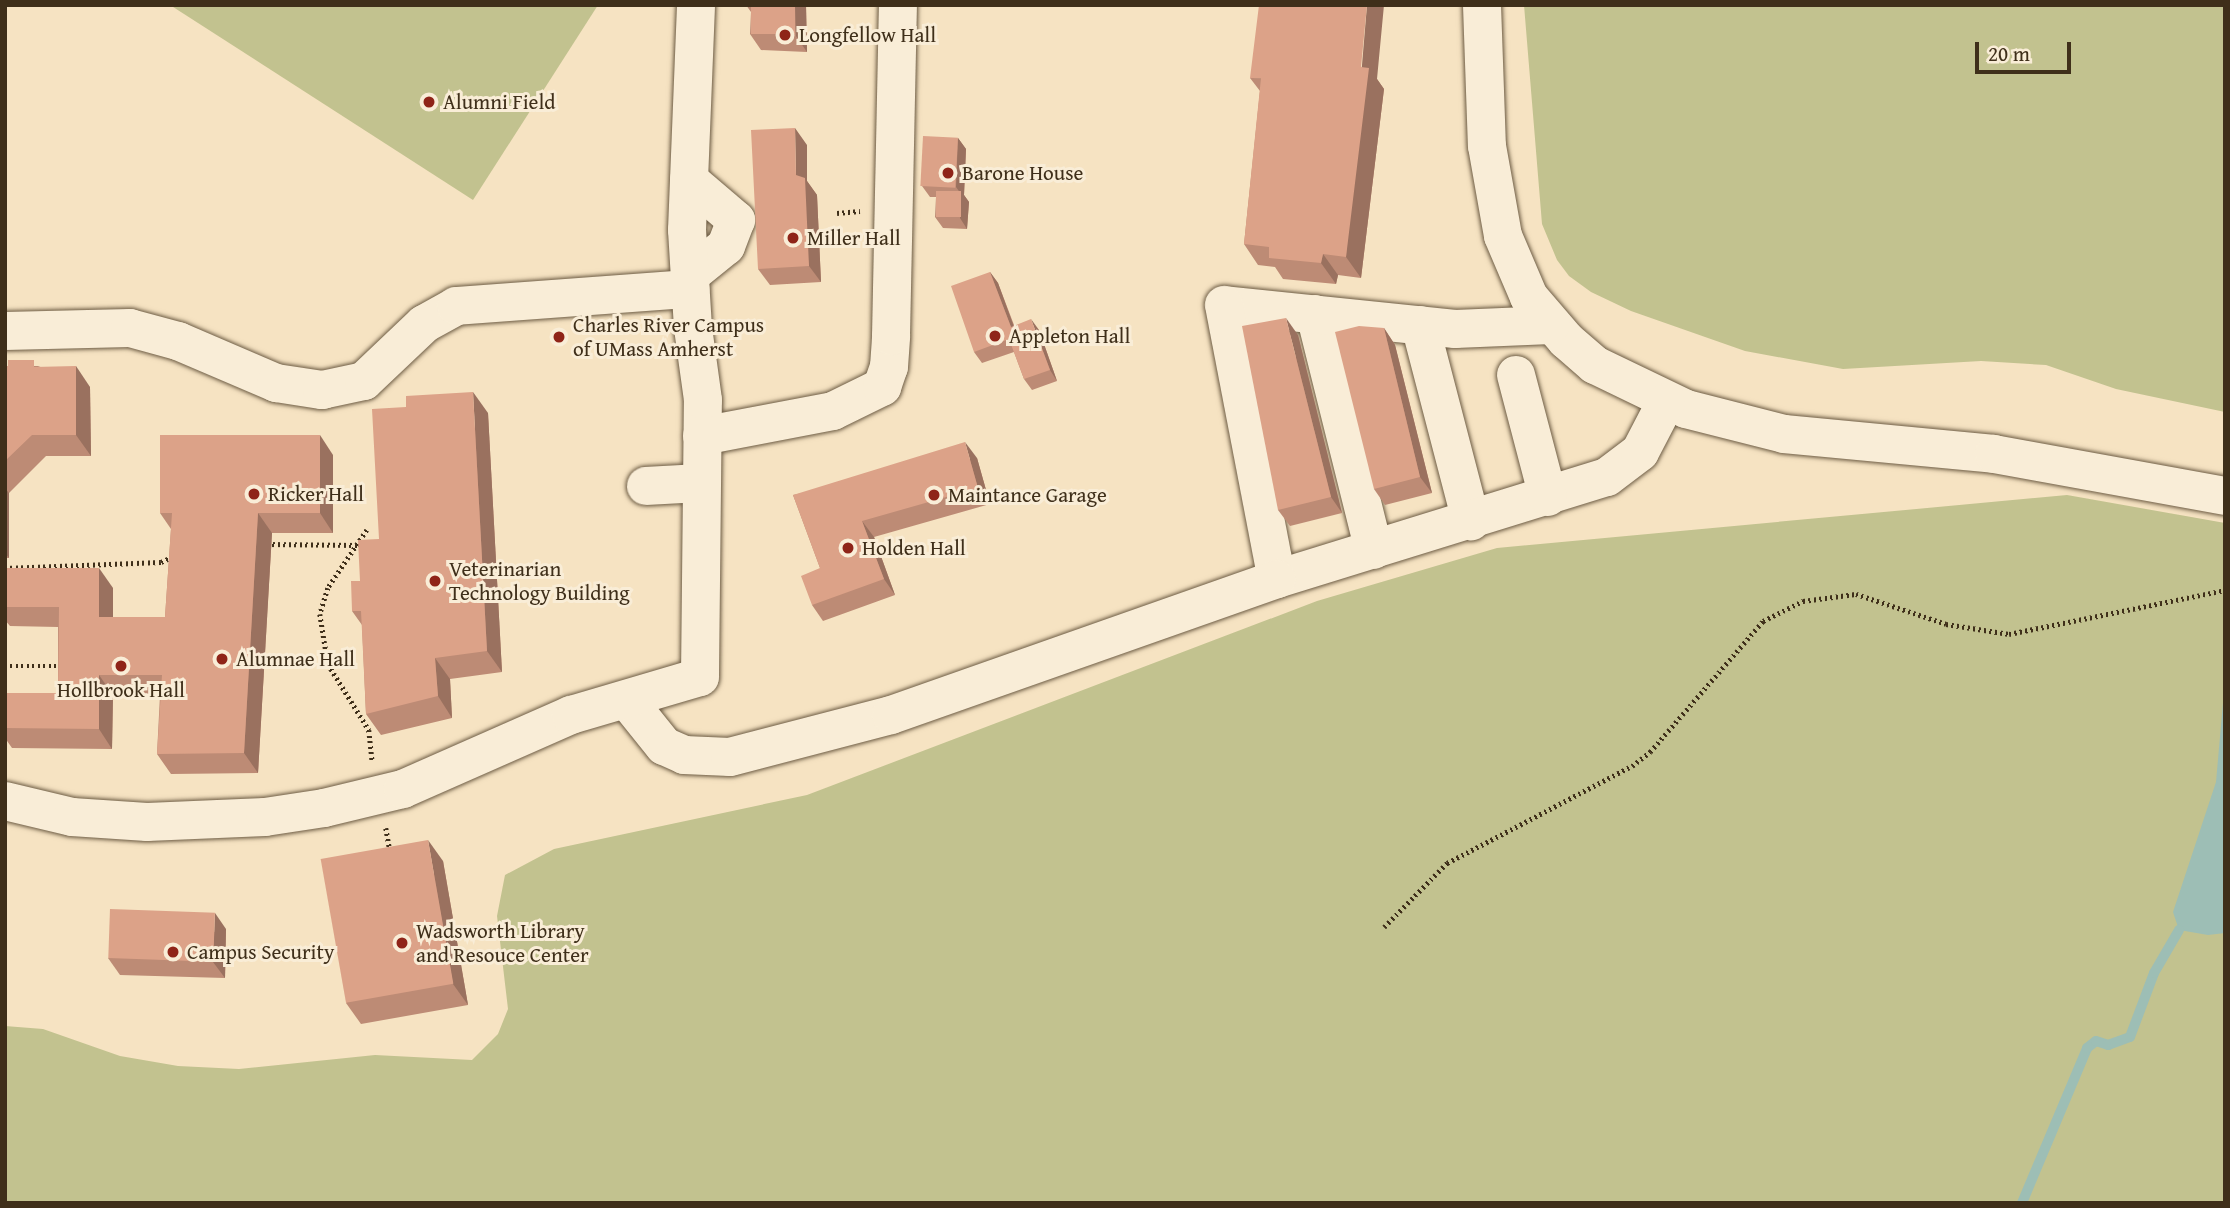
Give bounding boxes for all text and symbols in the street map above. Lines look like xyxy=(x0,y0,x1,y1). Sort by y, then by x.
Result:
place label: Longfellow Hall xyxy=(799,22,936,48)
marker: Longfellow Hall xyxy=(777,27,793,43)
scale bar xyxy=(1978,28,2074,72)
text: 20 m xyxy=(1988,38,2030,69)
place label: Alumni Field xyxy=(443,89,556,115)
marker: Alumni Field xyxy=(421,94,437,110)
place label: Barone House xyxy=(962,160,1083,186)
marker: Barone House xyxy=(940,165,956,181)
place label: Miller Hall xyxy=(807,225,901,251)
marker: Miller Hall xyxy=(785,230,801,246)
place label: Charles River Campus of UMass Amherst xyxy=(573,312,764,362)
place label: Appleton Hall xyxy=(1009,323,1130,349)
marker: Appleton Hall xyxy=(987,328,1003,344)
marker: Charles River Campus of UMass Amherst xyxy=(551,329,567,345)
place label: Ricker Hall xyxy=(268,481,364,507)
place label: Maintance Garage xyxy=(948,482,1107,508)
marker: Ricker Hall xyxy=(246,486,262,502)
marker: Maintance Garage xyxy=(926,487,942,503)
place label: Holden Hall xyxy=(862,535,966,561)
marker: Holden Hall xyxy=(840,540,856,556)
place label: Veterinarian Technology Building xyxy=(449,556,630,606)
marker: Veterinarian Technology Building xyxy=(427,573,443,589)
place label: Alumnae Hall xyxy=(236,646,355,672)
marker: Alumnae Hall xyxy=(214,651,230,667)
marker: Hollbrook Hall xyxy=(113,658,129,674)
place label: Hollbrook Hall xyxy=(57,677,185,703)
place label: Wadsworth Library and Resouce Center xyxy=(416,918,589,968)
marker: Wadsworth Library and Resouce Center xyxy=(394,935,410,951)
place label: Campus Security xyxy=(187,939,334,965)
marker: Campus Security xyxy=(165,944,181,960)

